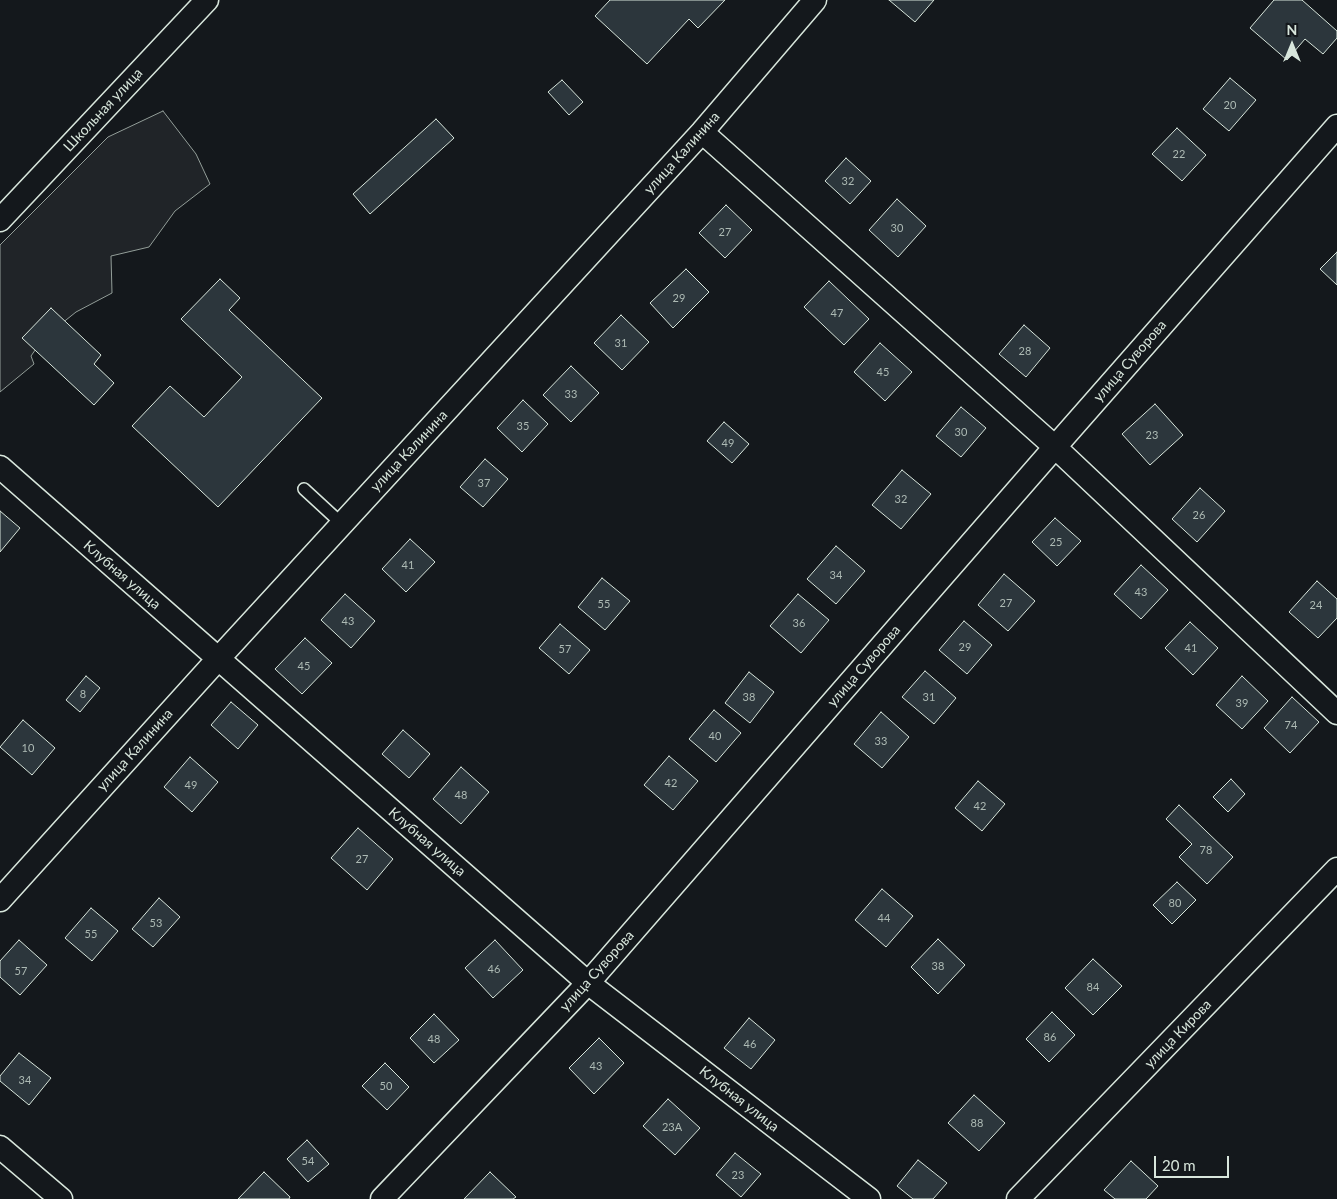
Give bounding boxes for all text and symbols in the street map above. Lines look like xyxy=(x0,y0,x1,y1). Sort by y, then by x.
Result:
north arrow xyxy=(1267,20,1317,70)
text: N xyxy=(1287,21,1297,38)
street label: Школьная улица xyxy=(60,65,146,155)
house number: 20 xyxy=(1224,98,1236,112)
street label: улица Калинина xyxy=(641,108,723,198)
house number: 22 xyxy=(1173,147,1185,161)
house number: 32 xyxy=(842,174,854,188)
house number: 30 xyxy=(891,221,903,235)
house number: 27 xyxy=(719,225,731,239)
house number: 29 xyxy=(673,291,685,305)
house number: 47 xyxy=(831,306,843,320)
street label: улица Суворова xyxy=(1090,317,1170,405)
house number: 31 xyxy=(615,336,627,350)
house number: 28 xyxy=(1019,344,1031,358)
house number: 45 xyxy=(877,365,889,379)
house number: 33 xyxy=(565,387,577,401)
street label: улица Калинина xyxy=(367,407,451,495)
house number: 35 xyxy=(517,419,529,433)
house number: 30 xyxy=(955,425,967,439)
house number: 23 xyxy=(1146,428,1158,442)
house number: 49 xyxy=(722,436,734,450)
house number: 37 xyxy=(478,476,490,490)
house number: 32 xyxy=(895,492,907,506)
house number: 26 xyxy=(1193,508,1205,522)
house number: 25 xyxy=(1050,535,1062,549)
street label: Клубная улица xyxy=(80,537,164,613)
house number: 41 xyxy=(402,558,414,572)
house number: 34 xyxy=(830,568,842,582)
house number: 43 xyxy=(1135,585,1147,599)
house number: 27 xyxy=(1000,596,1012,610)
house number: 55 xyxy=(598,597,610,611)
house number: 24 xyxy=(1310,598,1322,612)
house number: 43 xyxy=(342,614,354,628)
house number: 36 xyxy=(793,616,805,630)
street label: улица Суворова xyxy=(824,622,904,710)
house number: 29 xyxy=(959,640,971,654)
house number: 41 xyxy=(1185,641,1197,655)
house number: 57 xyxy=(559,642,571,656)
house number: 45 xyxy=(298,659,310,673)
house number: 8 xyxy=(80,687,86,701)
house number: 38 xyxy=(743,690,755,704)
house number: 31 xyxy=(923,690,935,704)
house number: 39 xyxy=(1236,696,1248,710)
street label: улица Калинина xyxy=(94,705,176,795)
house number: 74 xyxy=(1285,718,1297,732)
house number: 40 xyxy=(709,729,721,743)
house number: 33 xyxy=(875,734,887,748)
house number: 10 xyxy=(22,741,34,755)
house number: 42 xyxy=(665,776,677,790)
house number: 49 xyxy=(185,778,197,792)
house number: 48 xyxy=(455,788,467,802)
house number: 42 xyxy=(974,799,986,813)
street label: Клубная улица xyxy=(385,804,469,880)
house number: 78 xyxy=(1200,843,1212,857)
house number: 27 xyxy=(356,852,368,866)
house number: 80 xyxy=(1169,896,1181,910)
house number: 44 xyxy=(878,911,890,925)
house number: 53 xyxy=(150,916,162,930)
house number: 55 xyxy=(85,927,97,941)
street label: улица Суворова xyxy=(556,927,638,1015)
house number: 38 xyxy=(932,959,944,973)
house number: 46 xyxy=(488,962,500,976)
house number: 57 xyxy=(15,964,27,978)
house number: 84 xyxy=(1087,980,1099,994)
street label: улица Кирова xyxy=(1141,996,1215,1072)
house number: 86 xyxy=(1044,1030,1056,1044)
house number: 48 xyxy=(428,1032,440,1046)
house number: 46 xyxy=(744,1037,756,1051)
house number: 43 xyxy=(590,1059,602,1073)
street label: Клубная улица xyxy=(696,1063,782,1135)
house number: 34 xyxy=(19,1073,31,1087)
house number: 50 xyxy=(380,1079,392,1093)
house number: 88 xyxy=(971,1116,983,1130)
house number: 23А xyxy=(662,1120,682,1134)
scale bar xyxy=(1157,1146,1232,1178)
house number: 54 xyxy=(302,1154,314,1168)
text: 20 m xyxy=(1162,1156,1196,1174)
house number: 23 xyxy=(732,1168,744,1182)

